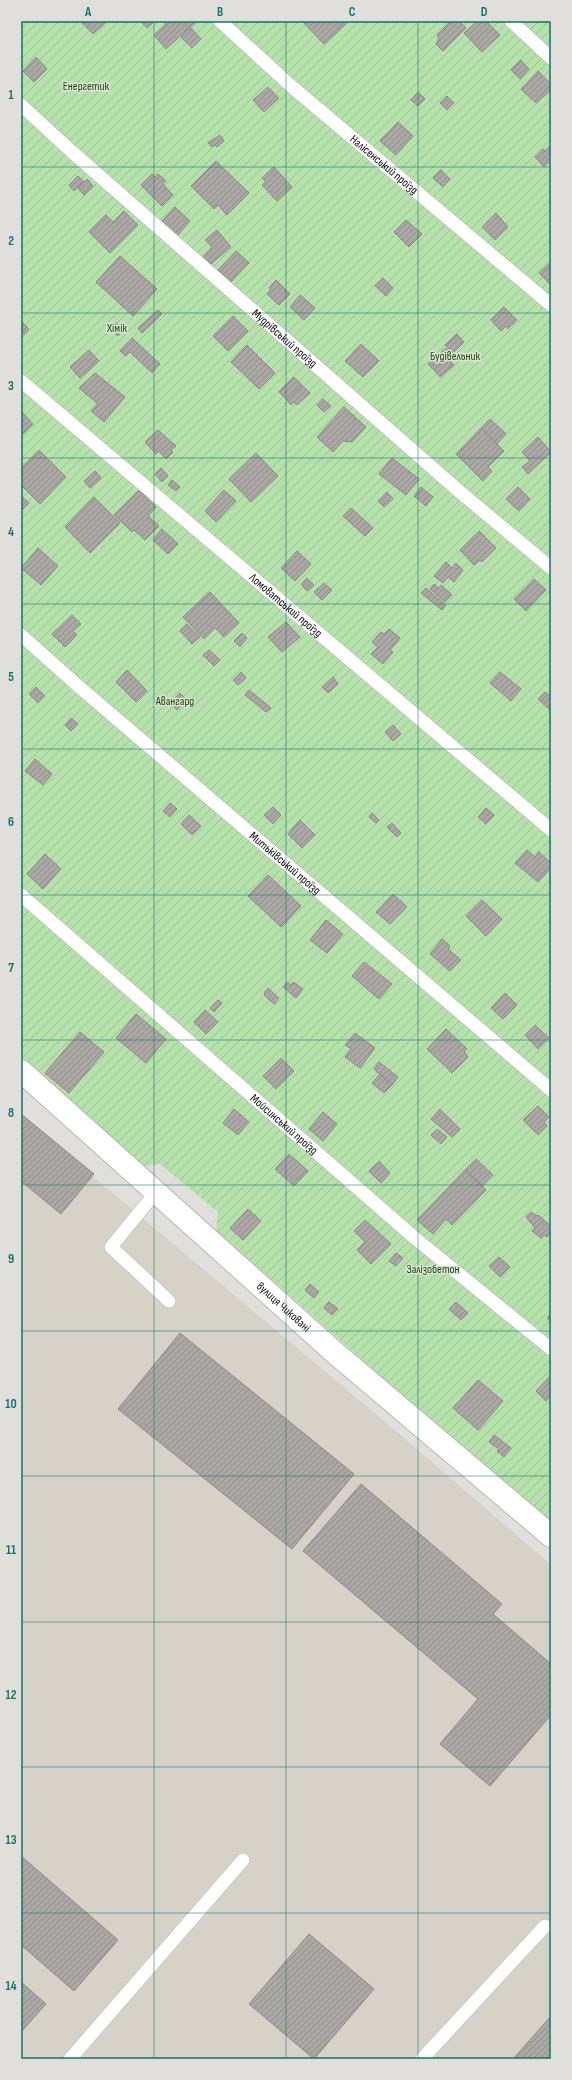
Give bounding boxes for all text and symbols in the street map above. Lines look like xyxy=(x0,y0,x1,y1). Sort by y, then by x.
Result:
text: A xyxy=(84,4,92,20)
text: B xyxy=(217,4,223,20)
text: C xyxy=(349,4,356,20)
text: D xyxy=(481,4,488,20)
park label: Енергетик xyxy=(63,79,110,94)
text: 1 xyxy=(8,87,14,103)
street label: Налісенський проїзд xyxy=(347,131,421,197)
text: 2 xyxy=(8,233,14,249)
street label: Мудрівський проїзд xyxy=(249,306,320,371)
park label: Хімік xyxy=(106,321,127,336)
park label: Будівельник xyxy=(430,349,480,364)
text: 3 xyxy=(8,378,14,394)
text: 4 xyxy=(8,524,14,540)
street label: Ломоватський проїзд xyxy=(245,569,325,641)
text: 5 xyxy=(8,669,14,685)
park label: Авангард xyxy=(155,694,194,709)
text: 6 xyxy=(8,814,14,830)
street label: Митьківський проїзд xyxy=(246,828,324,898)
text: 7 xyxy=(8,960,14,976)
street label: Мойсинський проїзд xyxy=(247,1091,321,1158)
text: 8 xyxy=(8,1105,14,1121)
text: 9 xyxy=(8,1251,14,1267)
park label: Залізобетон xyxy=(406,1262,460,1277)
street label: вулиця Чиковані xyxy=(253,1279,314,1335)
text: 10 xyxy=(5,1396,17,1412)
text: 11 xyxy=(6,1542,16,1558)
text: 12 xyxy=(6,1687,17,1703)
text: 13 xyxy=(6,1832,17,1848)
text: 14 xyxy=(5,1978,17,1994)

